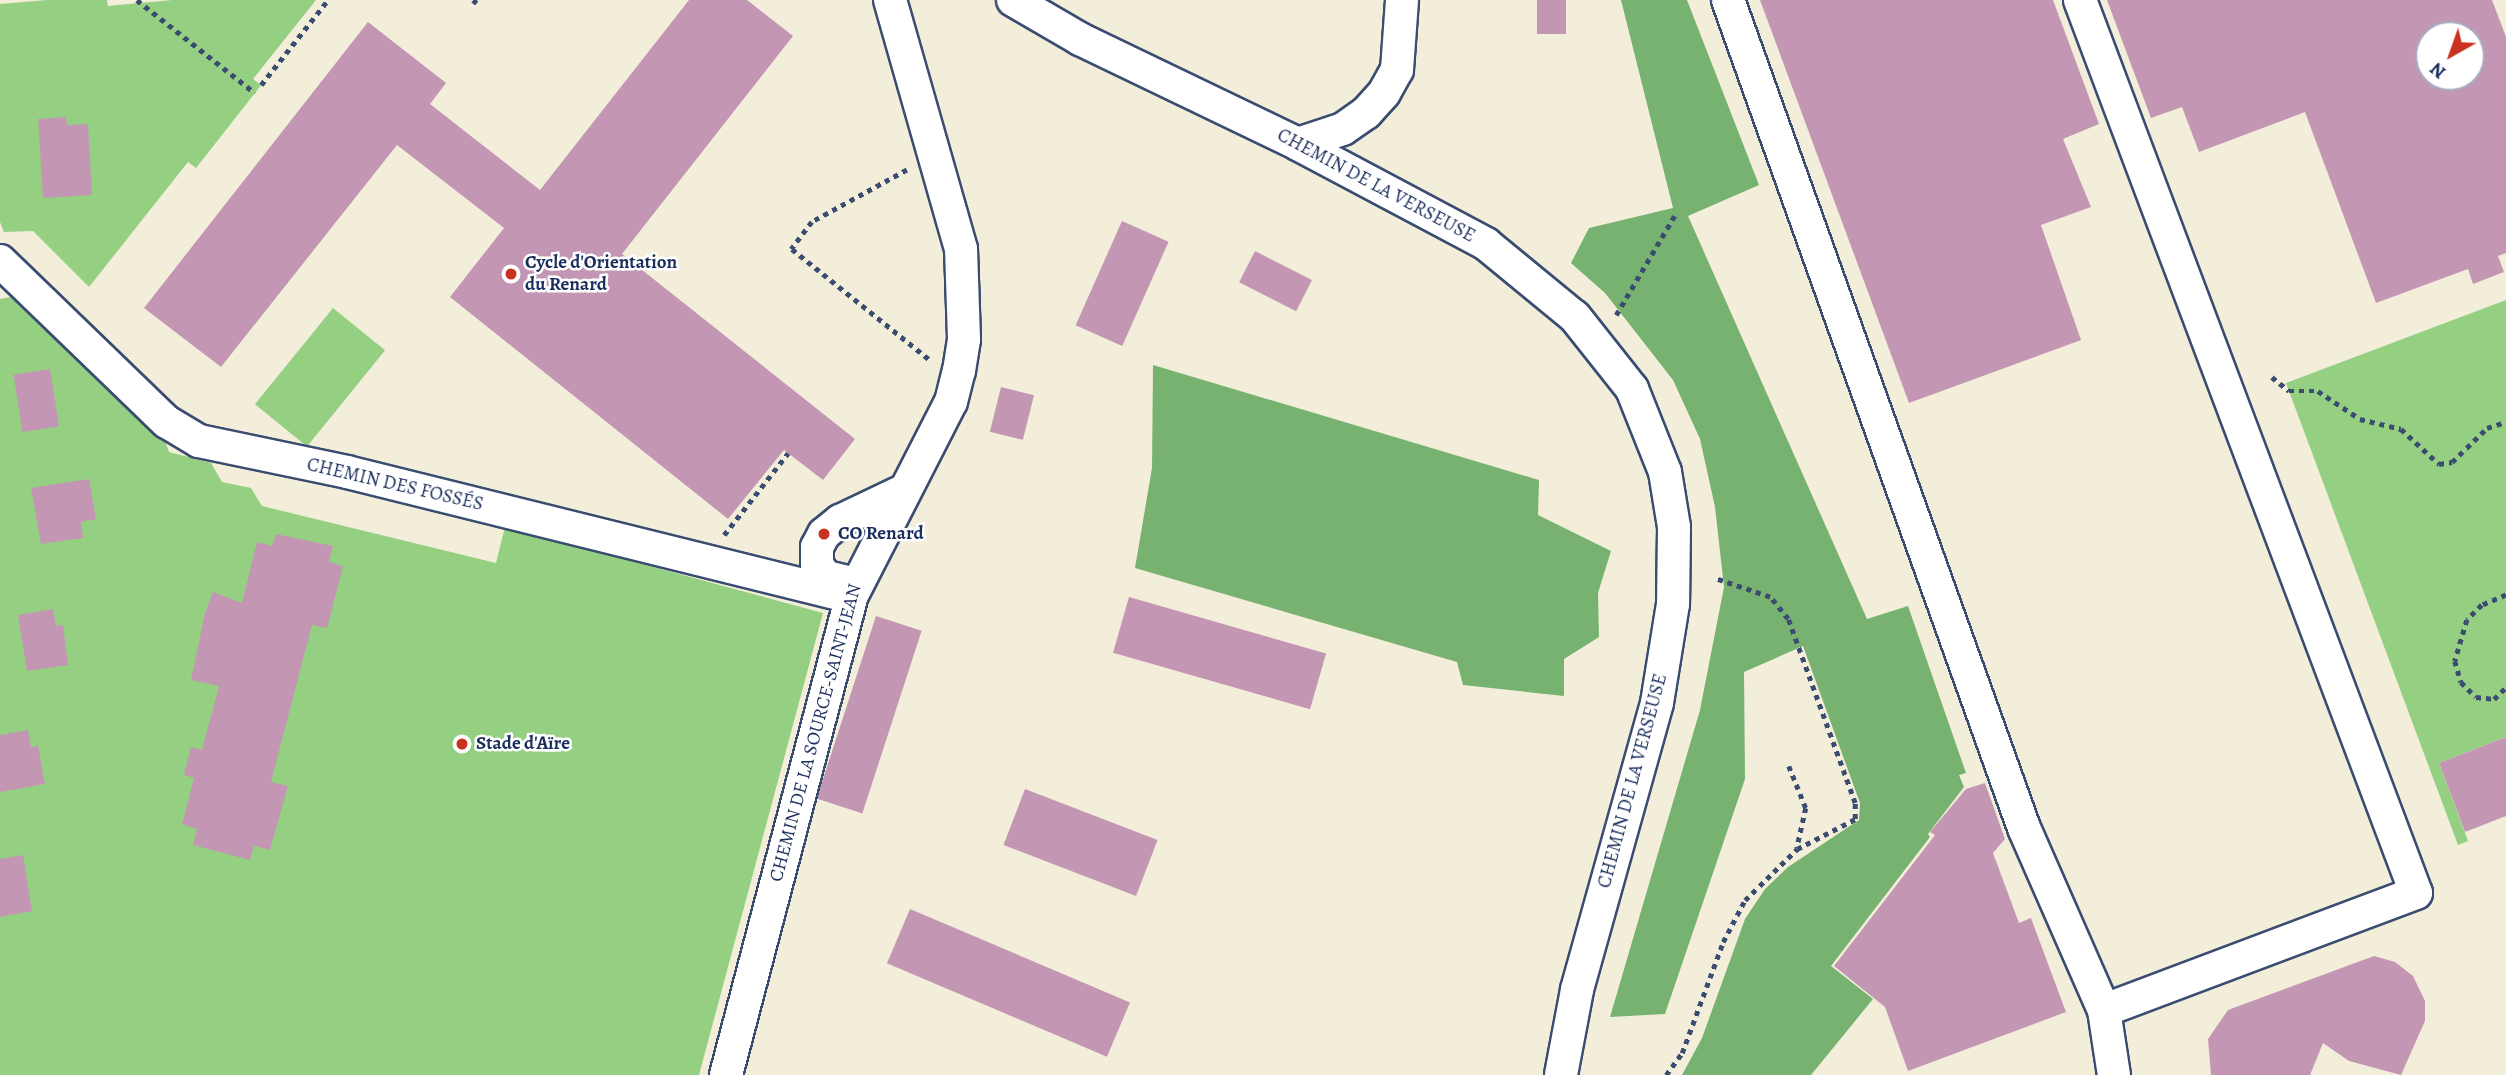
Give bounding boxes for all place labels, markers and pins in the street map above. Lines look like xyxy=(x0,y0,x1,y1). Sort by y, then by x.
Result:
place label: Cycle d'Orientation du Renard xyxy=(525,252,677,296)
marker: Cycle d'Orientation du Renard xyxy=(503,266,519,282)
place label: CO Renard xyxy=(838,523,924,545)
marker: CO Renard xyxy=(816,526,832,542)
place label: Stade d'Aïre xyxy=(476,733,570,755)
marker: Stade d'Aïre xyxy=(454,736,470,752)

